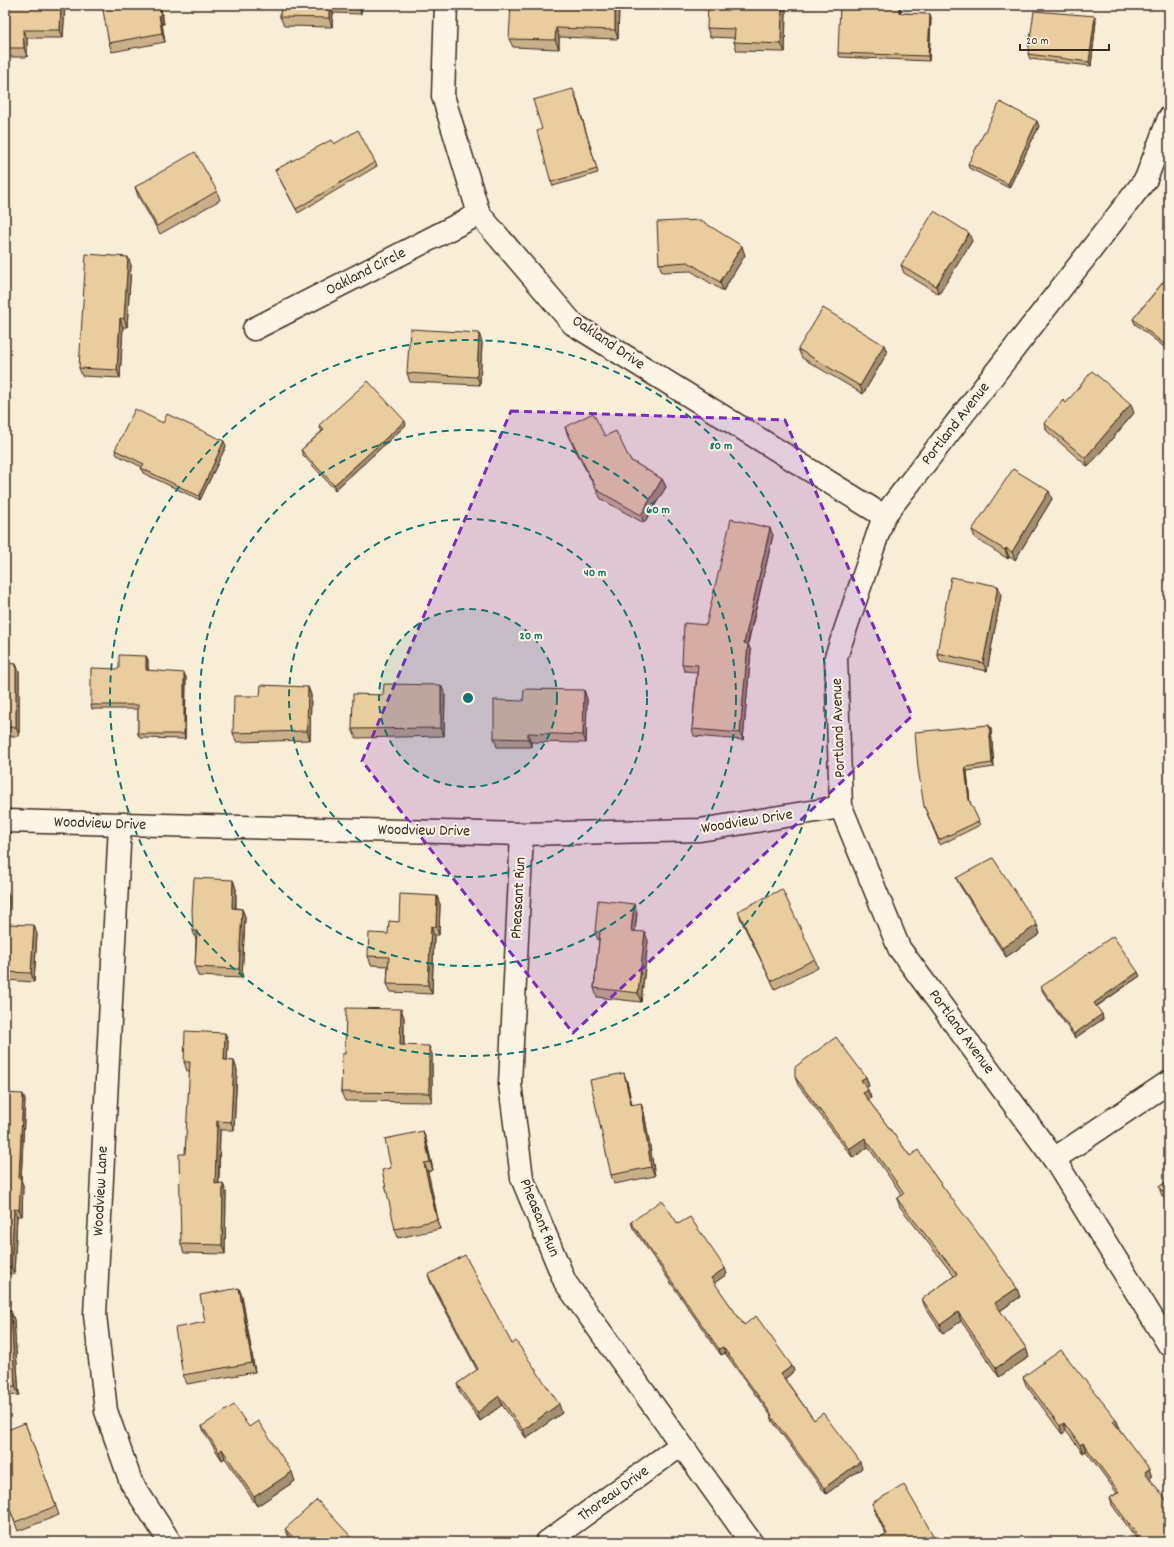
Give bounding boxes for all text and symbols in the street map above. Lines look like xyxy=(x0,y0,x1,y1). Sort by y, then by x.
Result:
scale bar xyxy=(1020,26,1109,52)
text: 20 m xyxy=(1026,33,1049,50)
street label: Oakland Circle xyxy=(322,242,410,302)
street label: Oakland Drive xyxy=(567,310,649,376)
street label: Portland Avenue xyxy=(916,378,996,470)
text: 80 m xyxy=(710,438,732,455)
text: 60 m xyxy=(646,502,670,519)
text: 40 m xyxy=(584,565,606,582)
text: 20 m xyxy=(520,628,542,645)
street label: Portland Avenue xyxy=(826,678,852,778)
centre of rings xyxy=(461,691,475,705)
street label: Woodview Drive xyxy=(700,803,794,841)
street label: Woodview Drive xyxy=(53,811,147,837)
street label: Woodview Drive xyxy=(378,819,470,843)
street label: Pheasant Run xyxy=(505,856,533,940)
street label: Portland Avenue xyxy=(922,985,1000,1079)
street label: Woodview Lane xyxy=(87,1145,115,1237)
street label: Pheasant Run xyxy=(513,1175,565,1261)
street label: Thoreau Drive xyxy=(574,1460,654,1528)

